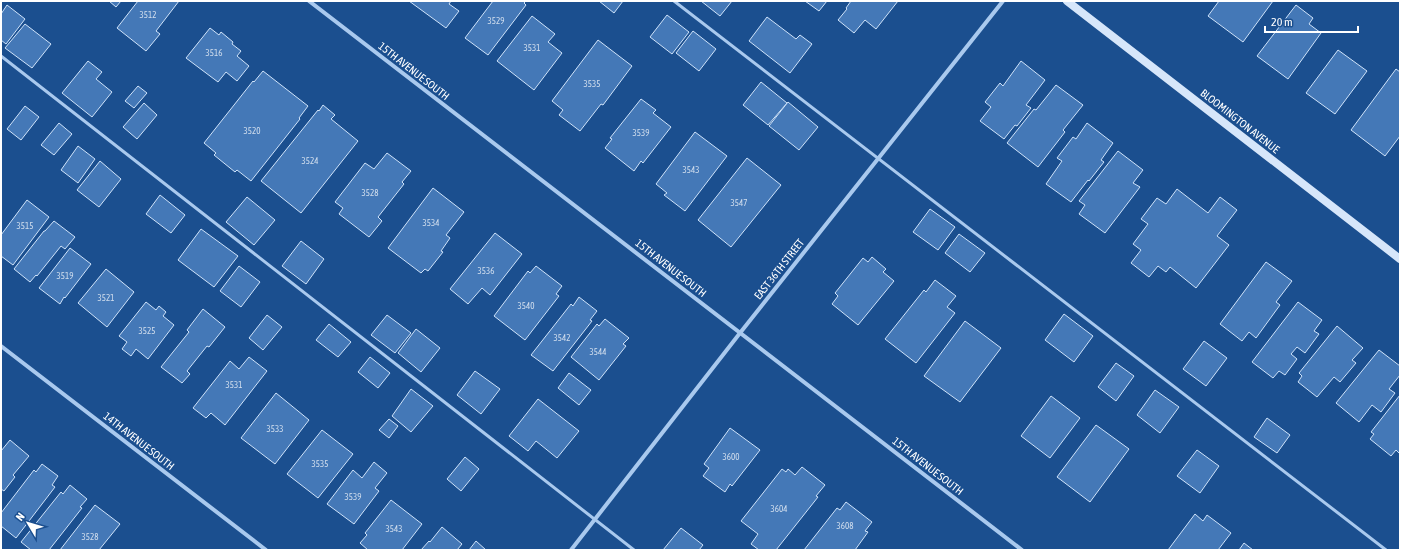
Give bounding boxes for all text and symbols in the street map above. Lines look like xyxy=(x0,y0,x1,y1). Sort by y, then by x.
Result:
scale bar xyxy=(1265,8,1358,34)
house number: 3512 xyxy=(140,10,156,20)
text: 20 m xyxy=(1271,15,1293,29)
house number: 3529 xyxy=(488,16,504,26)
street label: 15TH AVENUE SOUTH xyxy=(376,40,452,102)
house number: 3531 xyxy=(524,43,540,53)
house number: 3516 xyxy=(206,48,222,58)
house number: 3535 xyxy=(584,79,600,89)
street label: BLOOMINGTON AVENUE xyxy=(1198,87,1282,156)
house number: 3520 xyxy=(244,126,260,136)
house number: 3539 xyxy=(633,128,649,138)
house number: 3524 xyxy=(302,156,318,166)
house number: 3543 xyxy=(683,165,699,175)
house number: 3528 xyxy=(362,188,378,198)
house number: 3547 xyxy=(731,198,747,208)
house number: 3534 xyxy=(423,218,439,228)
house number: 3515 xyxy=(17,221,33,231)
street label: EAST 36TH STREET xyxy=(752,236,806,302)
street label: 15TH AVENUE SOUTH xyxy=(633,237,709,299)
house number: 3536 xyxy=(478,266,494,276)
house number: 3519 xyxy=(57,271,73,281)
house number: 3521 xyxy=(98,293,114,303)
house number: 3540 xyxy=(518,301,534,311)
house number: 3525 xyxy=(139,326,155,336)
house number: 3542 xyxy=(554,333,570,343)
house number: 3544 xyxy=(590,347,606,357)
house number: 3531 xyxy=(226,380,242,390)
street label: 14TH AVENUE SOUTH xyxy=(101,410,177,472)
house number: 3533 xyxy=(267,424,283,434)
street label: 15TH AVENUE SOUTH xyxy=(890,435,966,497)
house number: 3600 xyxy=(723,452,739,462)
house number: 3535 xyxy=(312,459,328,469)
house number: 3539 xyxy=(345,492,361,502)
north arrow xyxy=(8,503,48,543)
house number: 3604 xyxy=(771,504,787,514)
text: N xyxy=(13,511,27,523)
house number: 3608 xyxy=(837,521,853,531)
house number: 3543 xyxy=(386,524,402,534)
house number: 3528 xyxy=(82,532,98,542)

